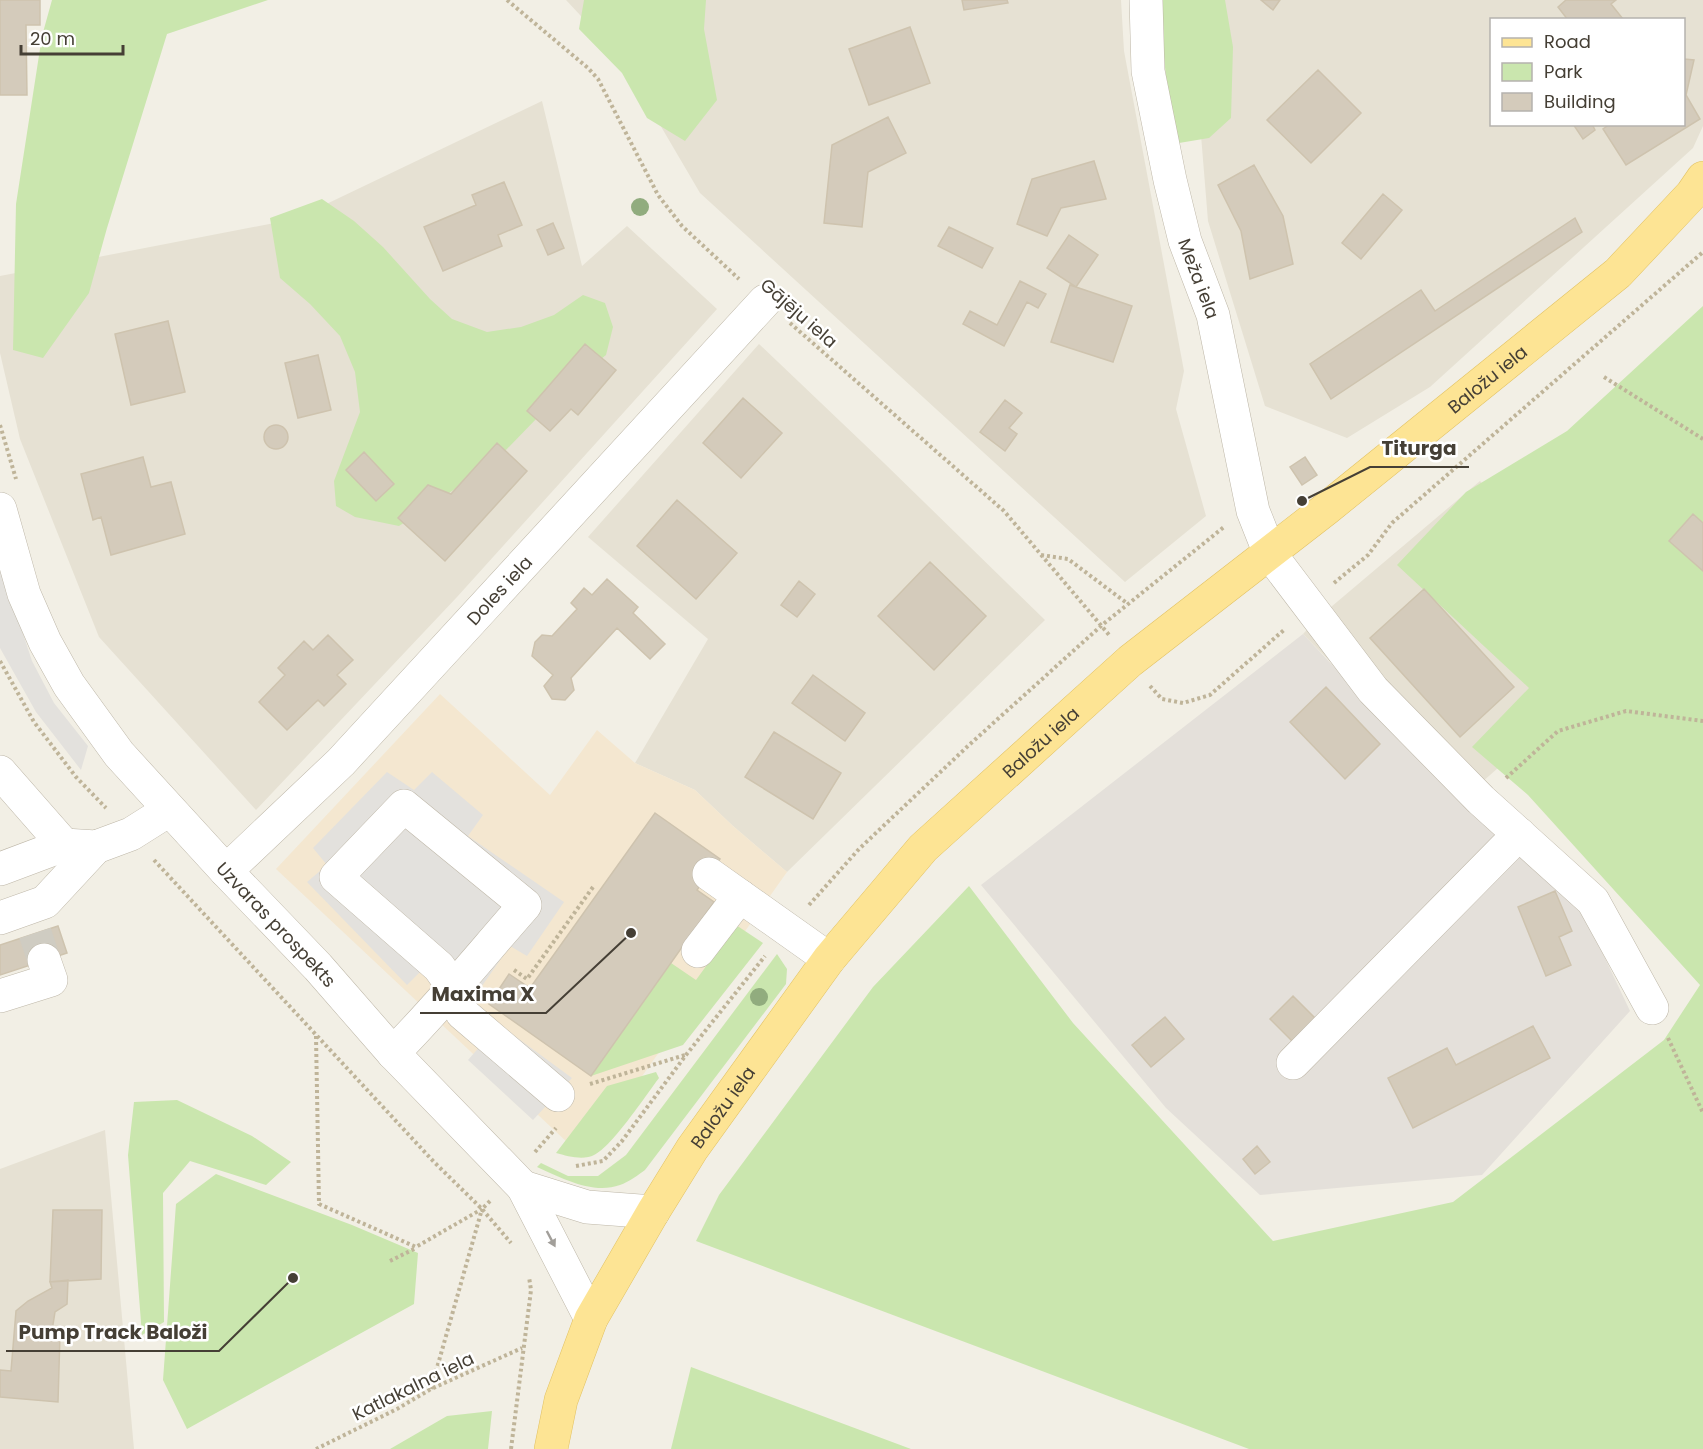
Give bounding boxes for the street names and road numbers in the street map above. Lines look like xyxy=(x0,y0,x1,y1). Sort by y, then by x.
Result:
street label: Meža iela xyxy=(1173,235,1226,322)
street label: Gājēju iela xyxy=(755,272,843,354)
street label: Baložu iela xyxy=(1442,339,1532,419)
street label: Doles iela xyxy=(461,550,538,630)
street label: Baložu iela xyxy=(996,701,1084,783)
street label: Uzvaras prospekts xyxy=(211,856,342,992)
street label: Baložu iela xyxy=(684,1061,761,1153)
street label: Katlakalna iela xyxy=(348,1346,478,1426)

